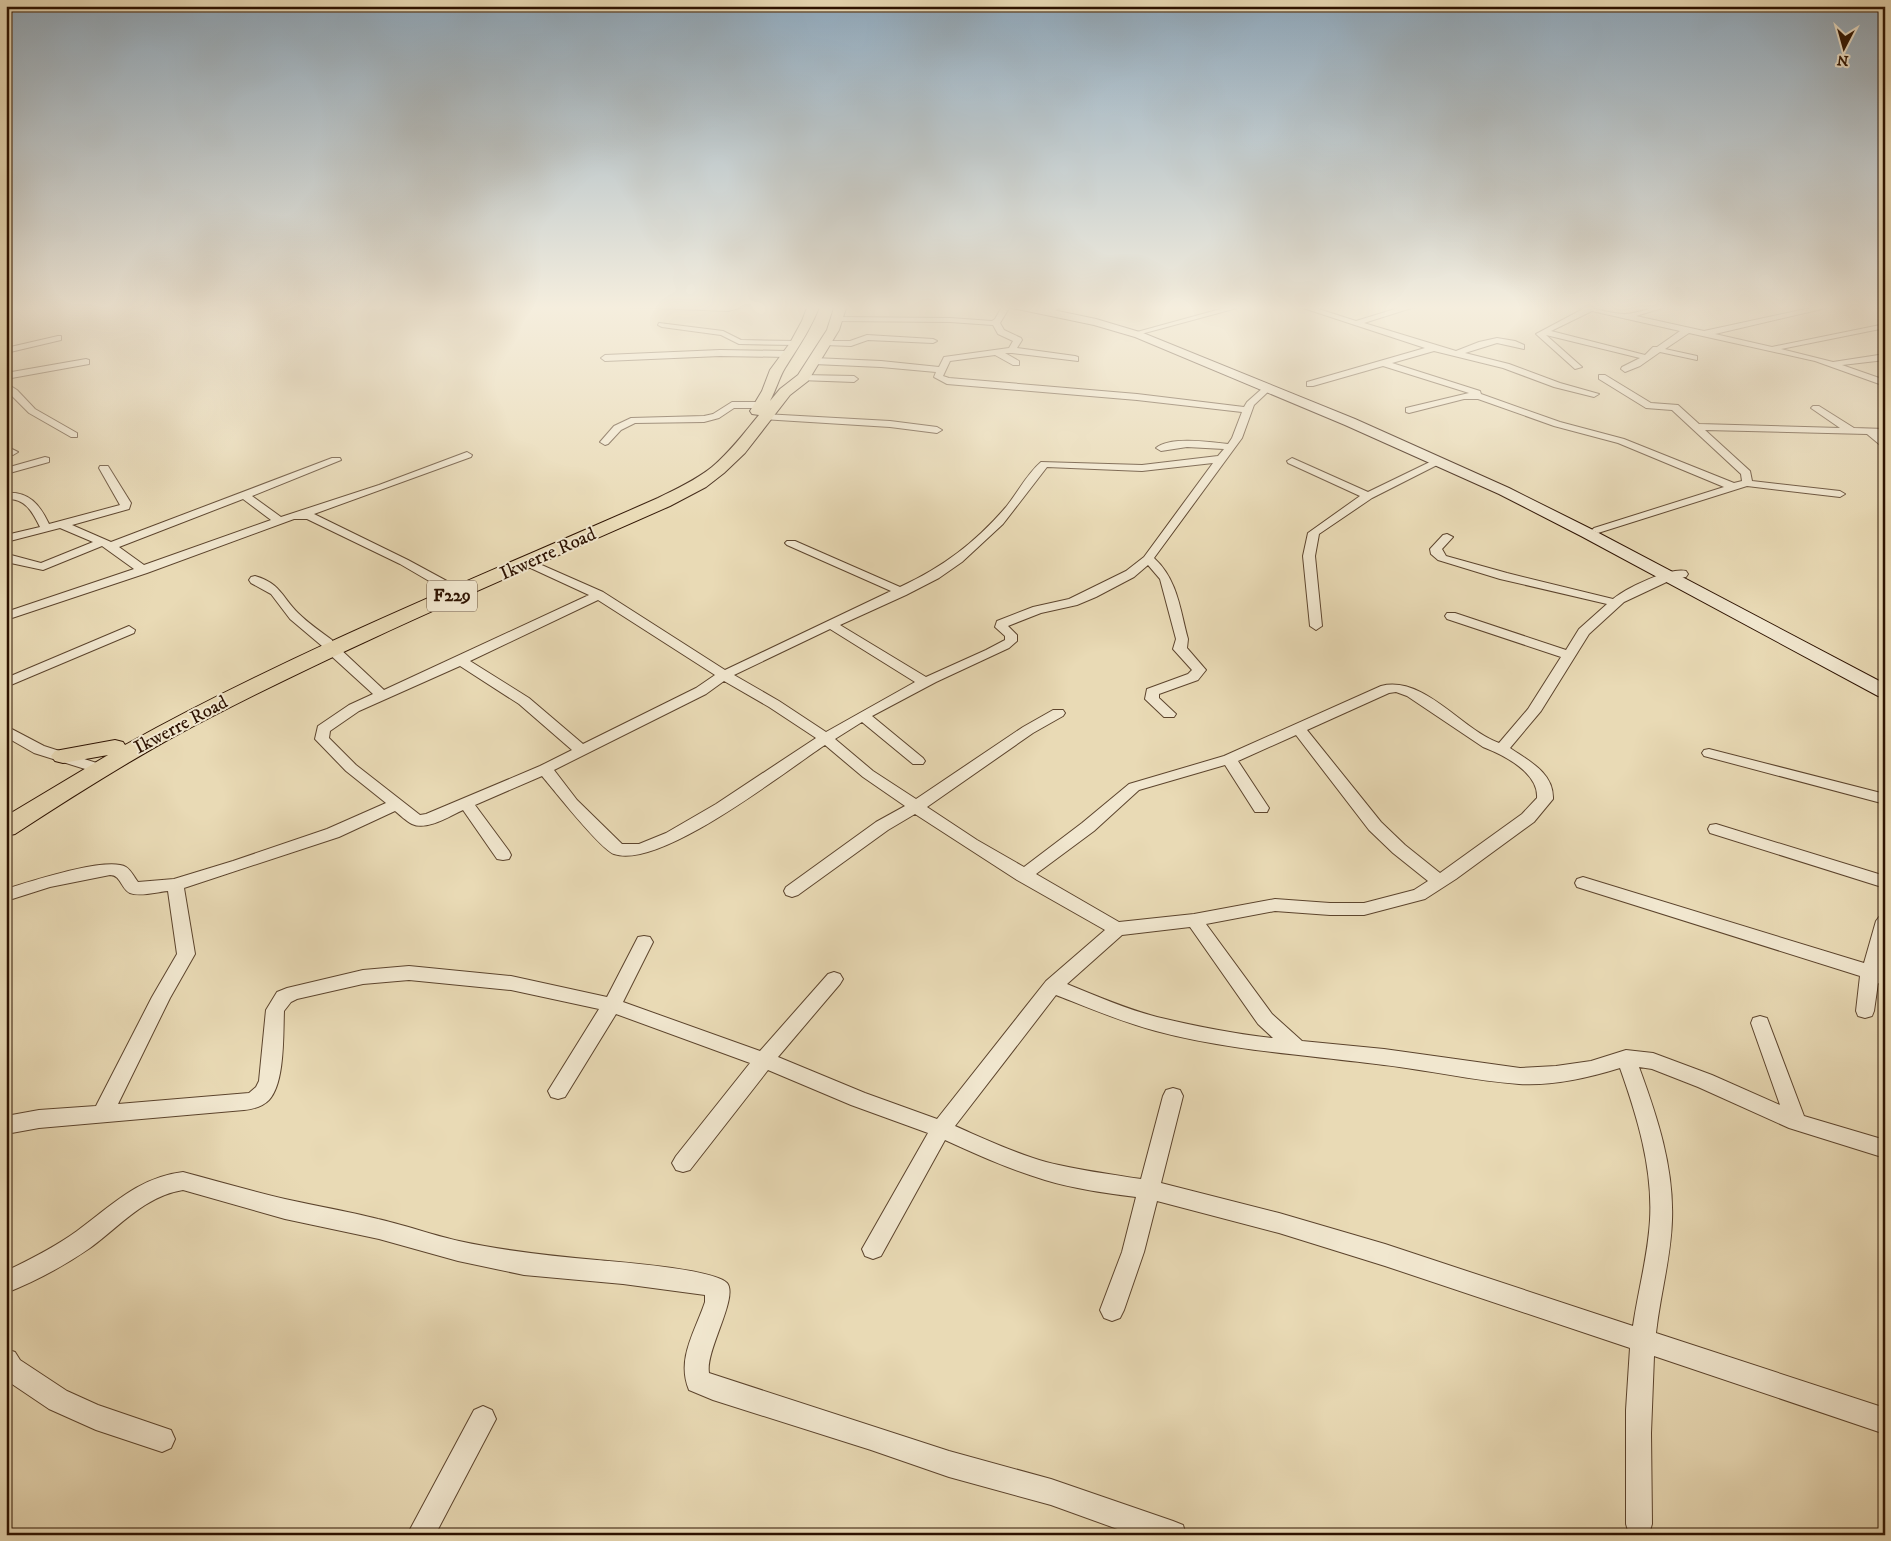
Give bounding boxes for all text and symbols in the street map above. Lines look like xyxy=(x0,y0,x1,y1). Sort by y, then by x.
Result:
north arrow xyxy=(1818,22,1868,72)
text: N xyxy=(1836,50,1849,69)
street label: Ikwerre Road xyxy=(496,522,600,585)
road number: F229 xyxy=(427,580,477,612)
street label: Ikwerre Road xyxy=(130,691,232,759)

